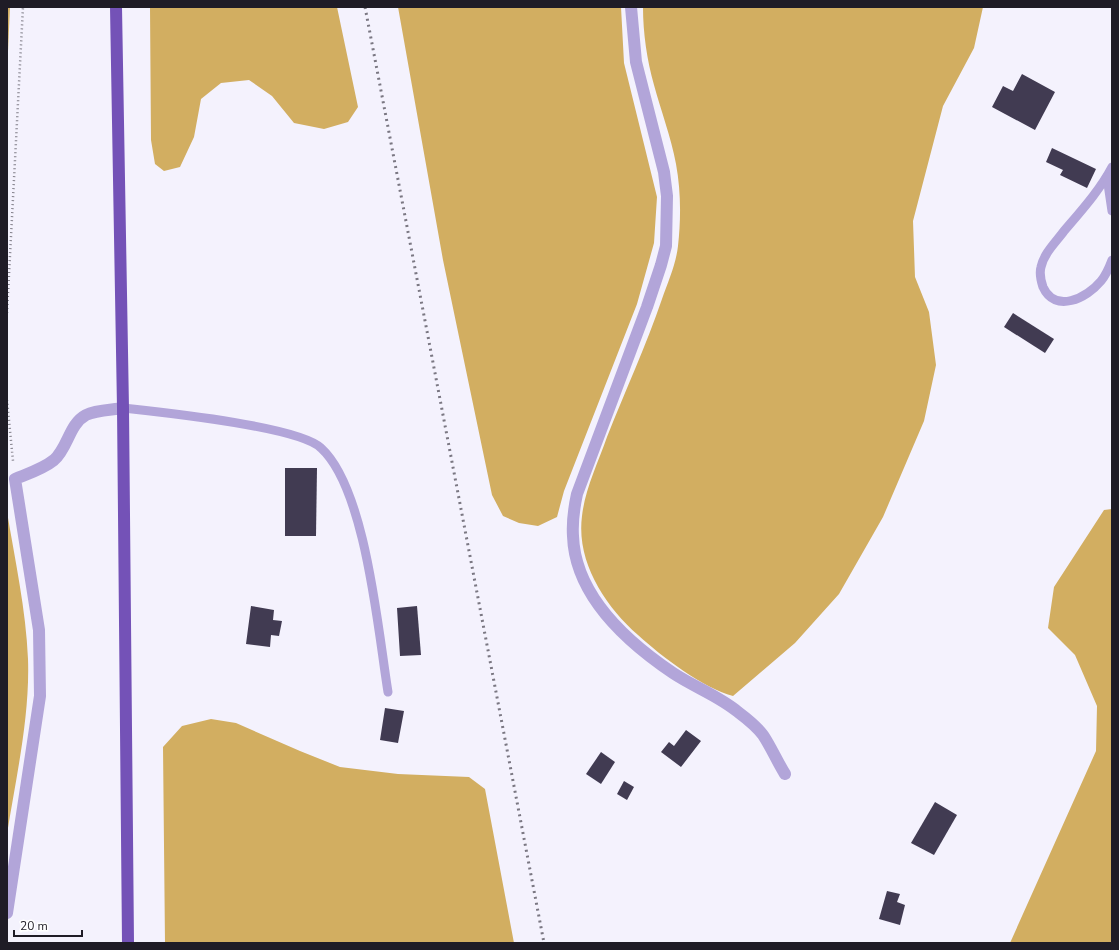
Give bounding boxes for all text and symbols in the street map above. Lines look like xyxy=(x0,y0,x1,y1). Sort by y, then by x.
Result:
scale bar xyxy=(14,912,82,938)
text: 20 m xyxy=(20,918,48,934)

